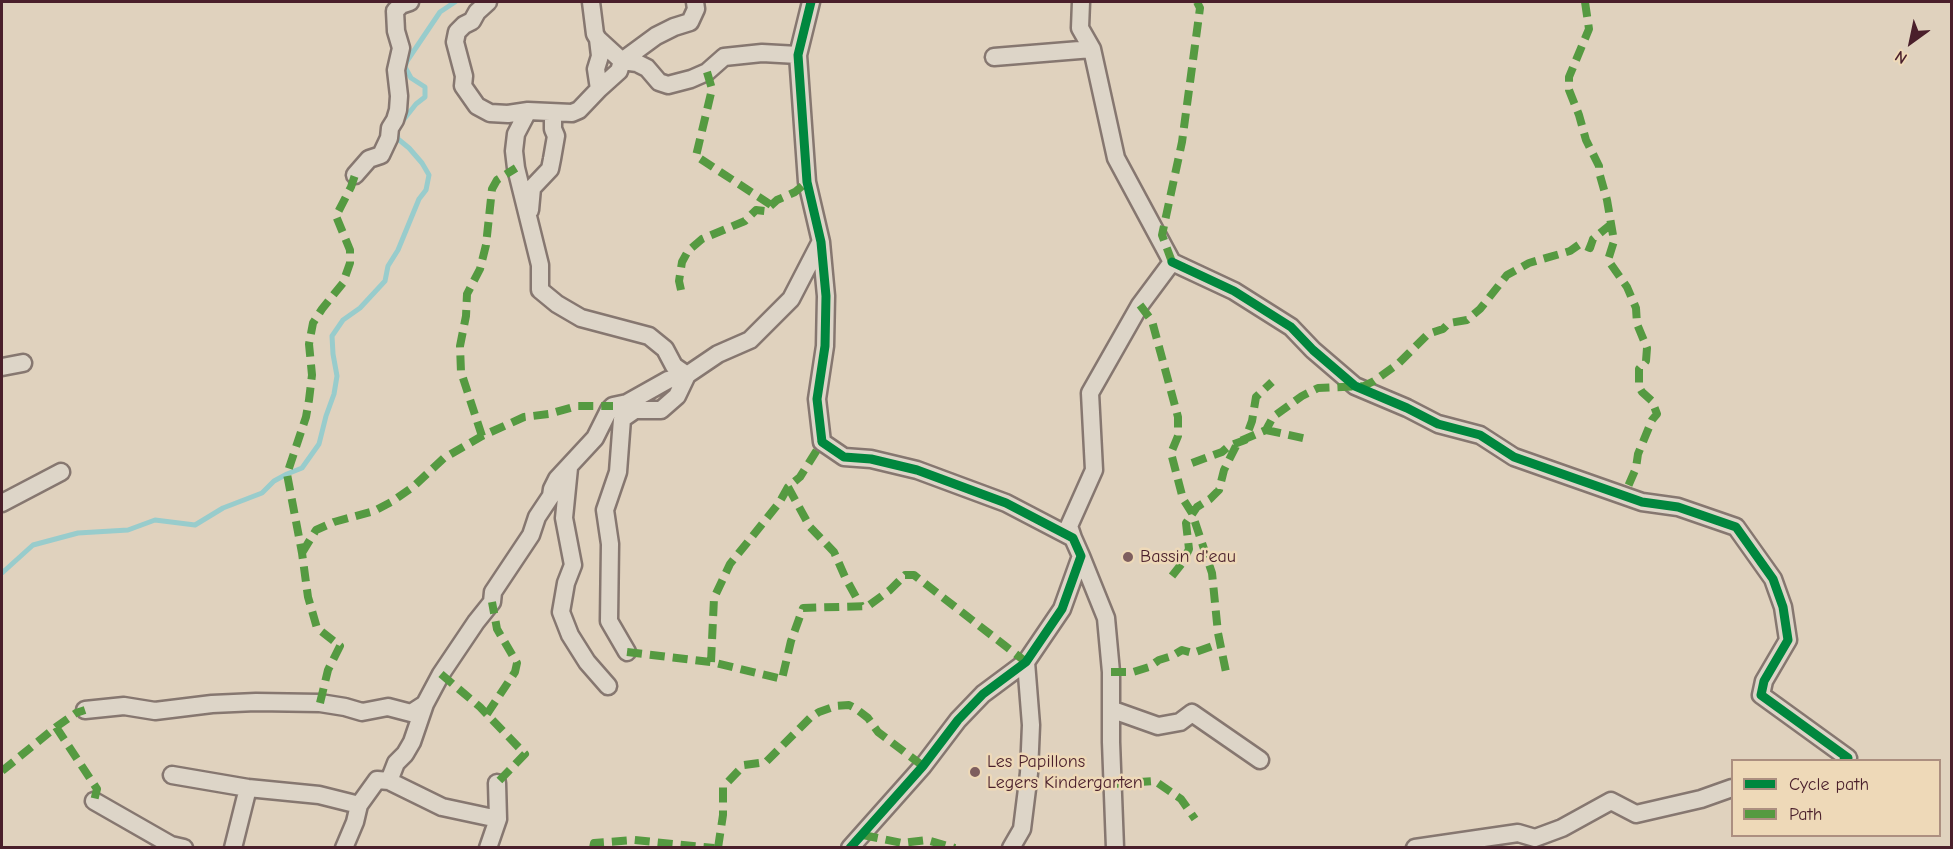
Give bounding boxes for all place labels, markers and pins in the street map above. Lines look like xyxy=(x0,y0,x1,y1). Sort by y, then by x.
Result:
place label: Bassin d'eau xyxy=(1140,546,1236,568)
marker: Bassin d'eau xyxy=(1121,550,1135,564)
place label: Les Papillons Legers Kindergarten xyxy=(987,751,1143,794)
marker: Les Papillons Legers Kindergarten xyxy=(968,765,982,779)

